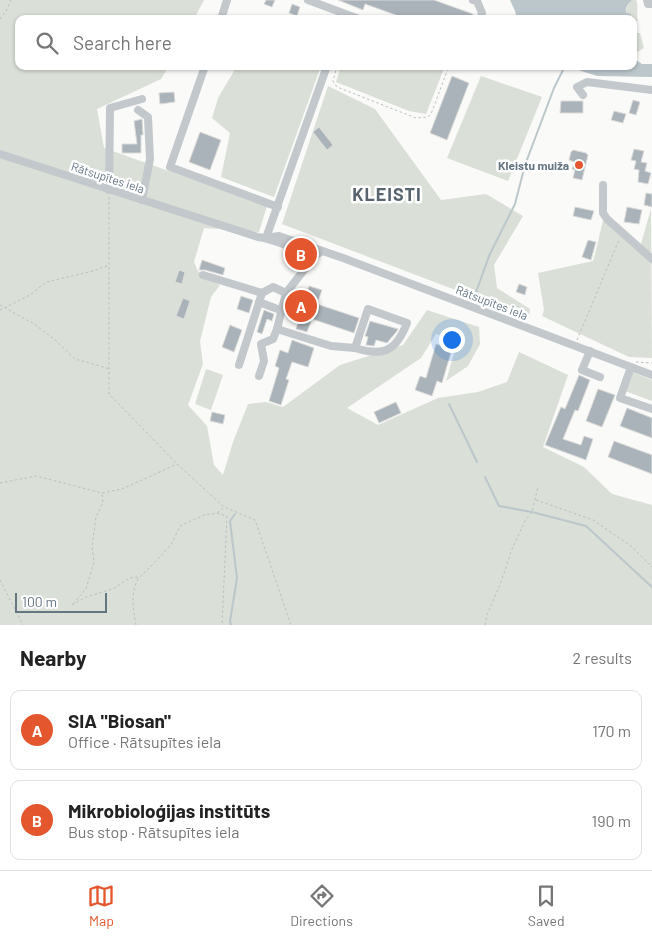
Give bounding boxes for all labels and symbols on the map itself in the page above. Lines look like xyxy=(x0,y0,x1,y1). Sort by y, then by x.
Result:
place label: Kleistu muiža xyxy=(498,158,569,172)
street label: Rātsupītes iela xyxy=(70,159,146,195)
marker: Kleistu muiža xyxy=(573,159,585,171)
district label: KLEISTI xyxy=(352,183,422,205)
pin: B xyxy=(285,235,317,273)
street label: Rātsupītes iela xyxy=(454,282,530,322)
pin: A xyxy=(285,287,317,325)
your location xyxy=(439,327,465,353)
scale bar xyxy=(15,590,108,613)

